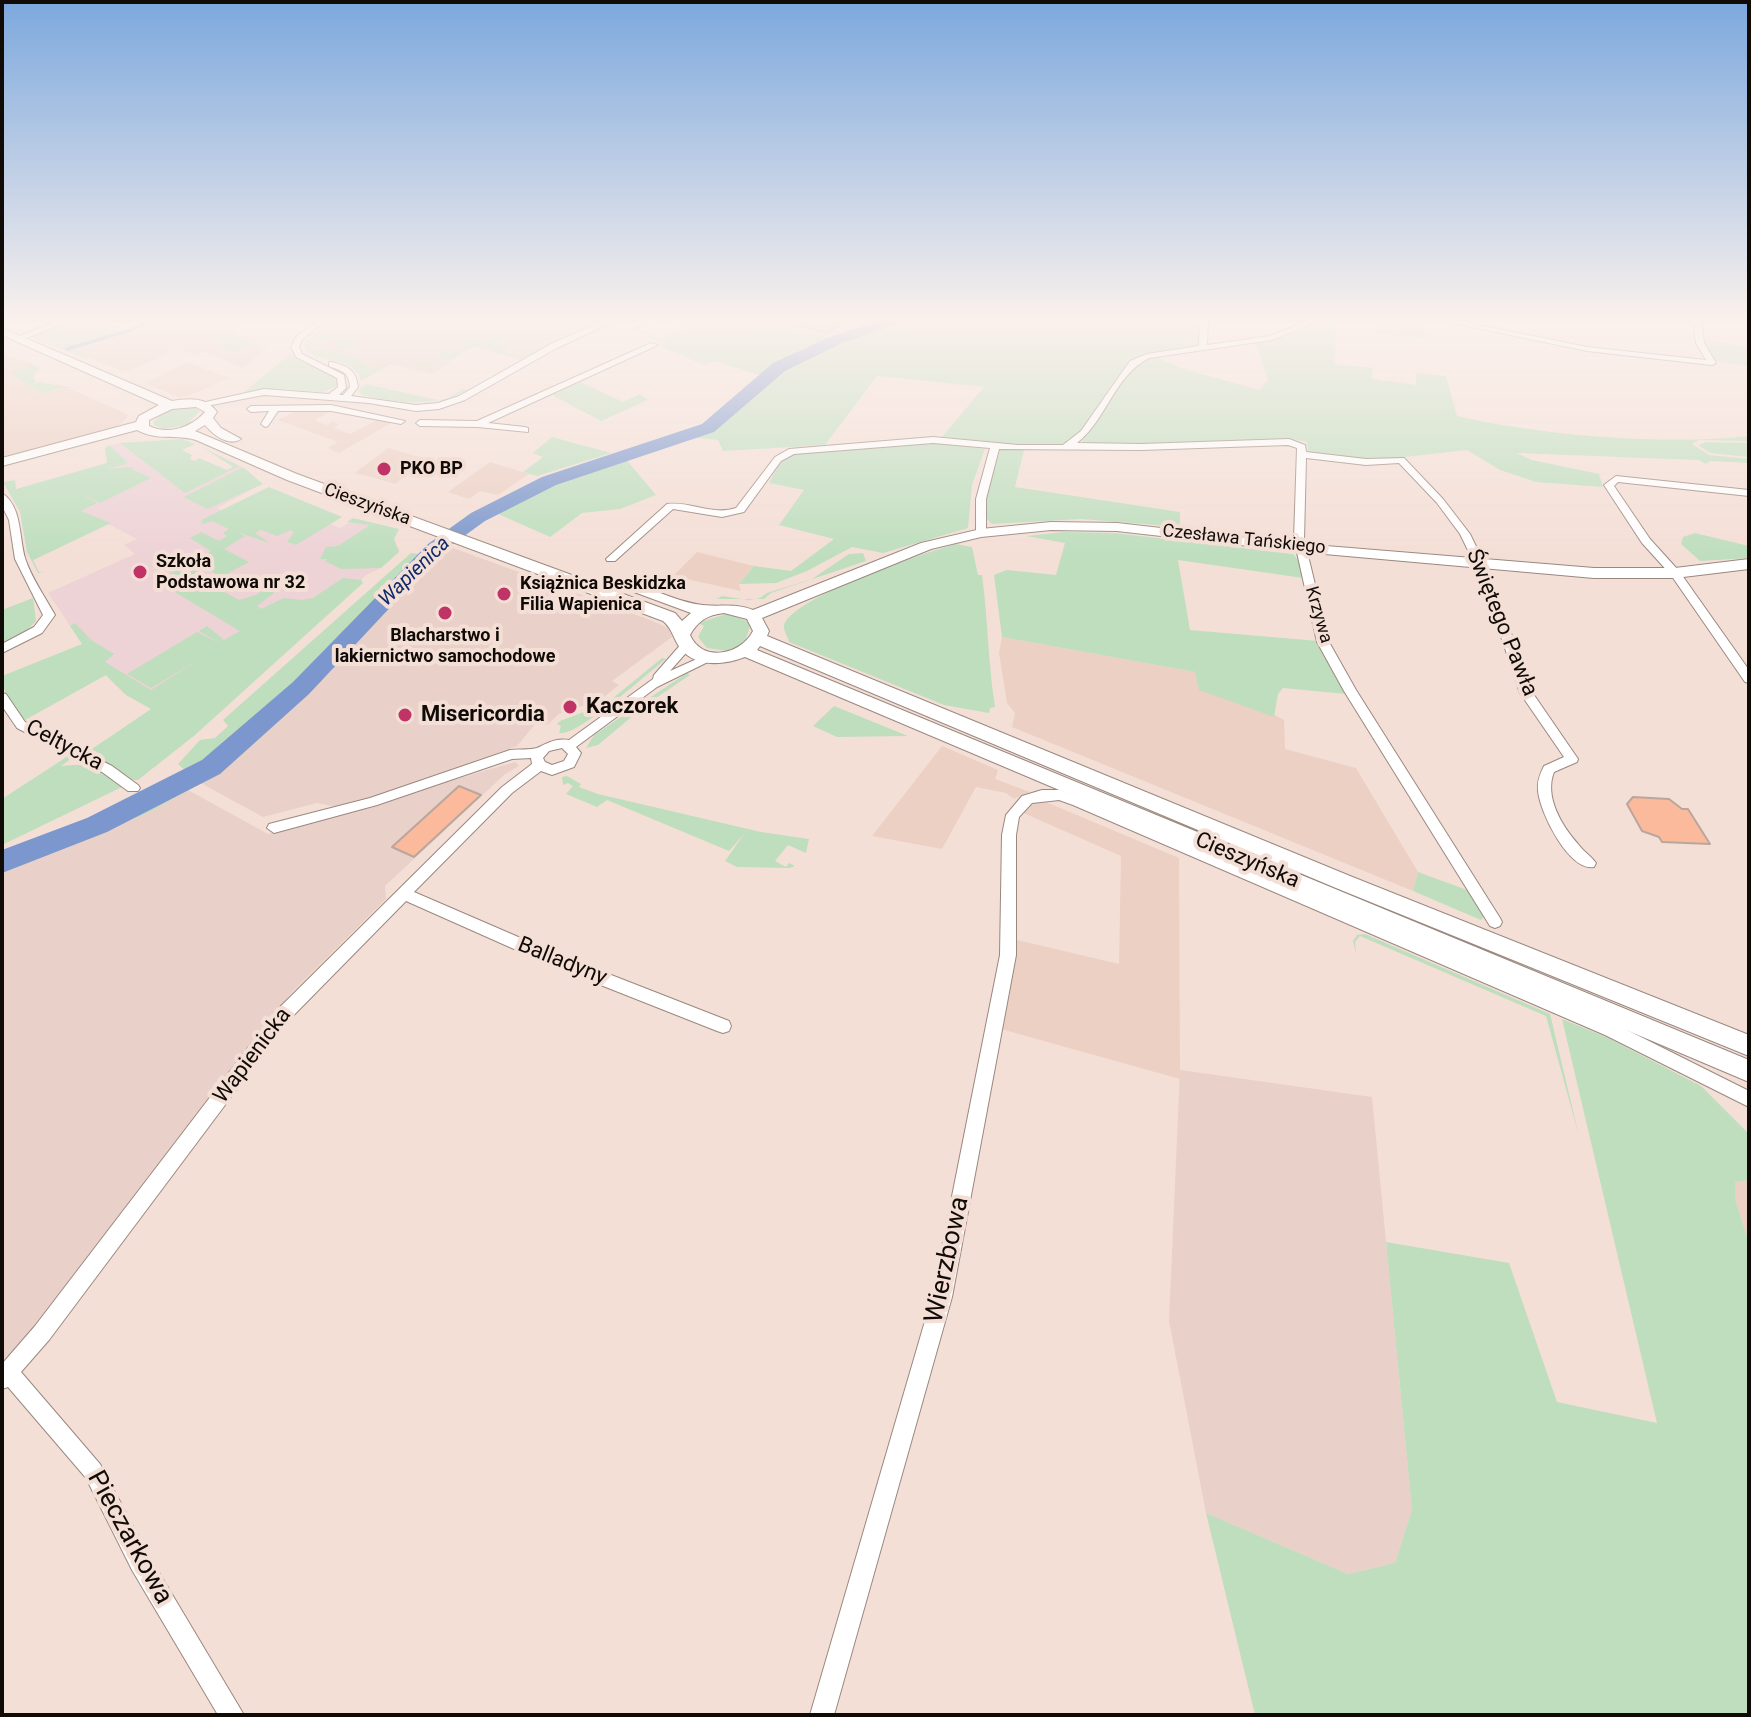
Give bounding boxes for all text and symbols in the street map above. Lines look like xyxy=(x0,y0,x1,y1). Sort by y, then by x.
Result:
place label: PKO BP xyxy=(400,458,463,480)
marker: PKO BP xyxy=(375,460,393,478)
street label: Cieszyńska xyxy=(321,479,413,531)
street label: Czesława Tańskiego xyxy=(1161,521,1327,559)
water label: Wapienica xyxy=(374,532,456,612)
street label: Świętego Pawła xyxy=(1460,546,1542,700)
place label: Szkoła Podstawowa nr 32 xyxy=(156,551,305,594)
marker: Szkoła Podstawowa nr 32 xyxy=(131,563,149,581)
place label: Książnica Beskidzka Filia Wapienica xyxy=(520,573,686,616)
street label: Krzywa xyxy=(1300,584,1336,646)
marker: Książnica Beskidzka Filia Wapienica xyxy=(495,585,513,603)
marker: Blacharstwo i lakiernictwo samochodowe xyxy=(436,604,454,622)
place label: Blacharstwo i lakiernictwo samochodowe xyxy=(335,625,555,668)
place label: Kaczorek xyxy=(586,694,678,720)
marker: Kaczorek xyxy=(561,698,579,716)
place label: Misericordia xyxy=(421,702,545,728)
marker: Misericordia xyxy=(396,706,414,724)
street label: Celtycka xyxy=(21,715,107,777)
street label: Cieszyńska xyxy=(1191,827,1303,895)
street label: Balladyny xyxy=(514,932,610,992)
street label: Wapienicka xyxy=(209,1003,297,1109)
street label: Wierzbowa xyxy=(919,1194,977,1326)
street label: Pieczarkowa xyxy=(80,1466,178,1610)

